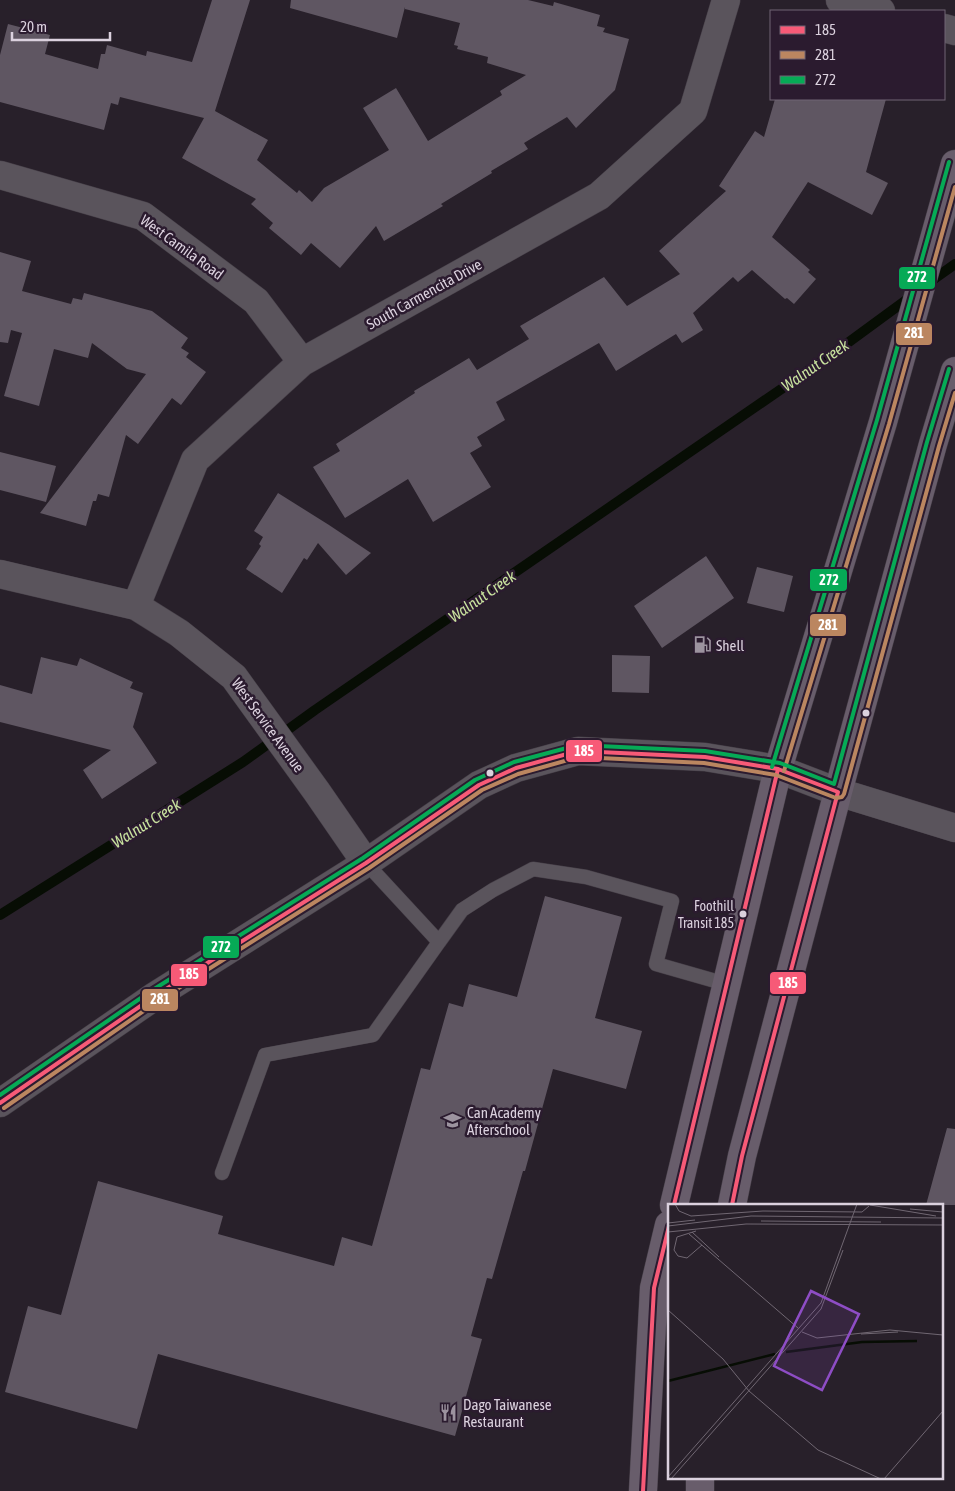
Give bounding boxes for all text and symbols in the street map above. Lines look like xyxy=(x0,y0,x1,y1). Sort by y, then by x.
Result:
scale bar xyxy=(12,10,110,42)
legend xyxy=(770,10,945,100)
text: 20 m xyxy=(20,18,47,35)
text: 185 xyxy=(815,21,836,38)
text: 281 xyxy=(815,46,836,63)
text: 272 xyxy=(815,71,836,88)
street label: West Camila Road xyxy=(137,211,227,283)
street label: South Carmencita Drive xyxy=(364,255,485,333)
line badge: 272 xyxy=(898,266,936,290)
text: 272 xyxy=(907,269,927,285)
line badge: 281 xyxy=(895,322,933,346)
text: 281 xyxy=(904,325,924,341)
water label: Walnut Creek xyxy=(778,335,853,395)
water label: Walnut Creek xyxy=(445,566,520,626)
line badge: 272 xyxy=(809,568,848,592)
text: 272 xyxy=(819,572,839,588)
line badge: 281 xyxy=(809,613,847,637)
text: 281 xyxy=(818,617,838,633)
fuel station icon: Shell xyxy=(692,635,712,655)
place label: Shell xyxy=(716,637,744,654)
street label: West Service Avenue xyxy=(228,675,308,775)
unlabelled marker xyxy=(861,708,871,718)
line badge: 185 xyxy=(565,739,603,763)
text: 185 xyxy=(574,743,594,759)
unlabelled marker xyxy=(485,768,495,778)
water label: Walnut Creek xyxy=(108,794,185,851)
place label: Foothill Transit 185 xyxy=(678,898,734,931)
marker: Foothill Transit 185 xyxy=(738,909,748,919)
line badge: 272 xyxy=(202,935,240,959)
text: 272 xyxy=(211,939,231,955)
line badge: 185 xyxy=(170,963,208,987)
text: 185 xyxy=(179,966,199,982)
line badge: 185 xyxy=(769,971,807,995)
text: 185 xyxy=(778,975,798,991)
line badge: 281 xyxy=(141,988,179,1012)
text: 281 xyxy=(150,991,170,1007)
place label: Can Academy Afterschool xyxy=(467,1104,541,1138)
school or university icon: Can Academy Afterschool xyxy=(443,1111,463,1131)
inset map xyxy=(668,1204,942,1478)
place label: Dago Taiwanese Restaurant xyxy=(463,1396,552,1430)
restaurant icon: Dago Taiwanese Restaurant xyxy=(439,1403,459,1423)

